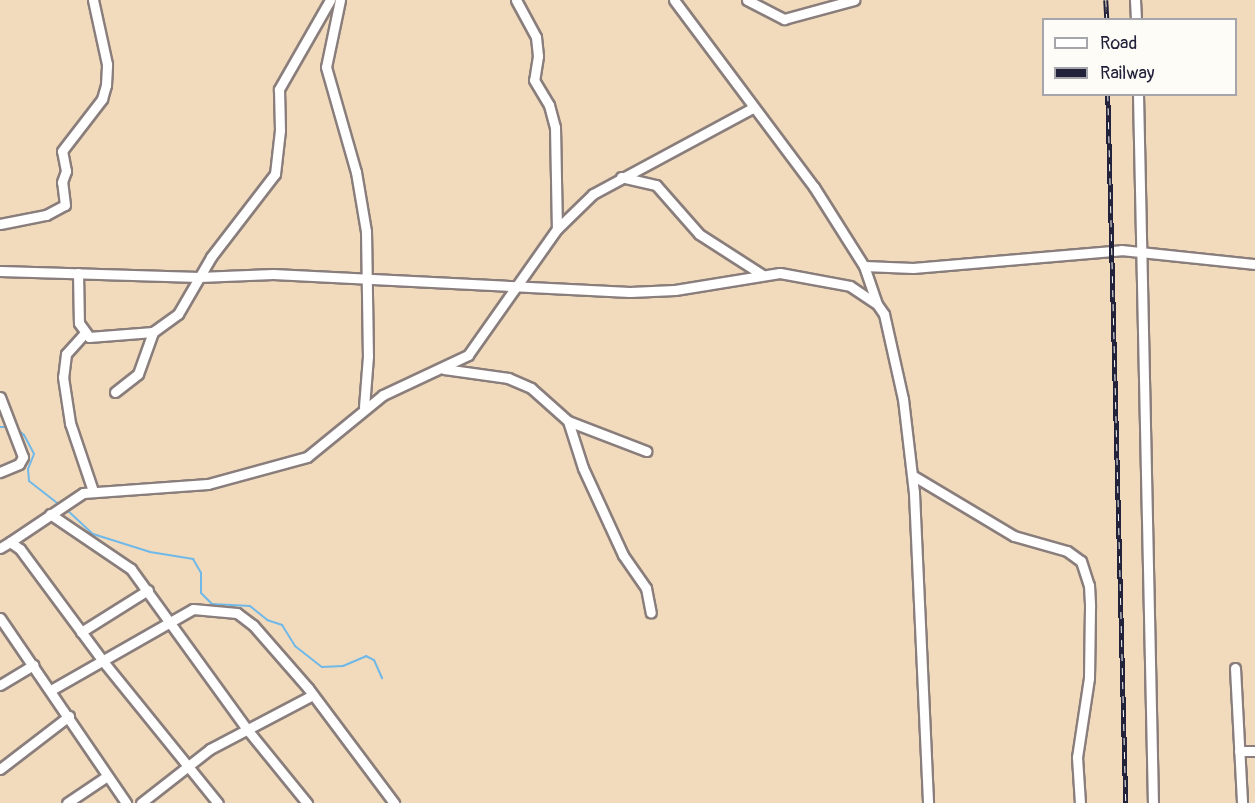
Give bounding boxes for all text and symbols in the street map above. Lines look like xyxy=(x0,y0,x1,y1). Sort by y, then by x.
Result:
legend xyxy=(1042,18,1237,96)
text: Road xyxy=(1100,32,1137,55)
text: Railway xyxy=(1100,62,1155,85)

